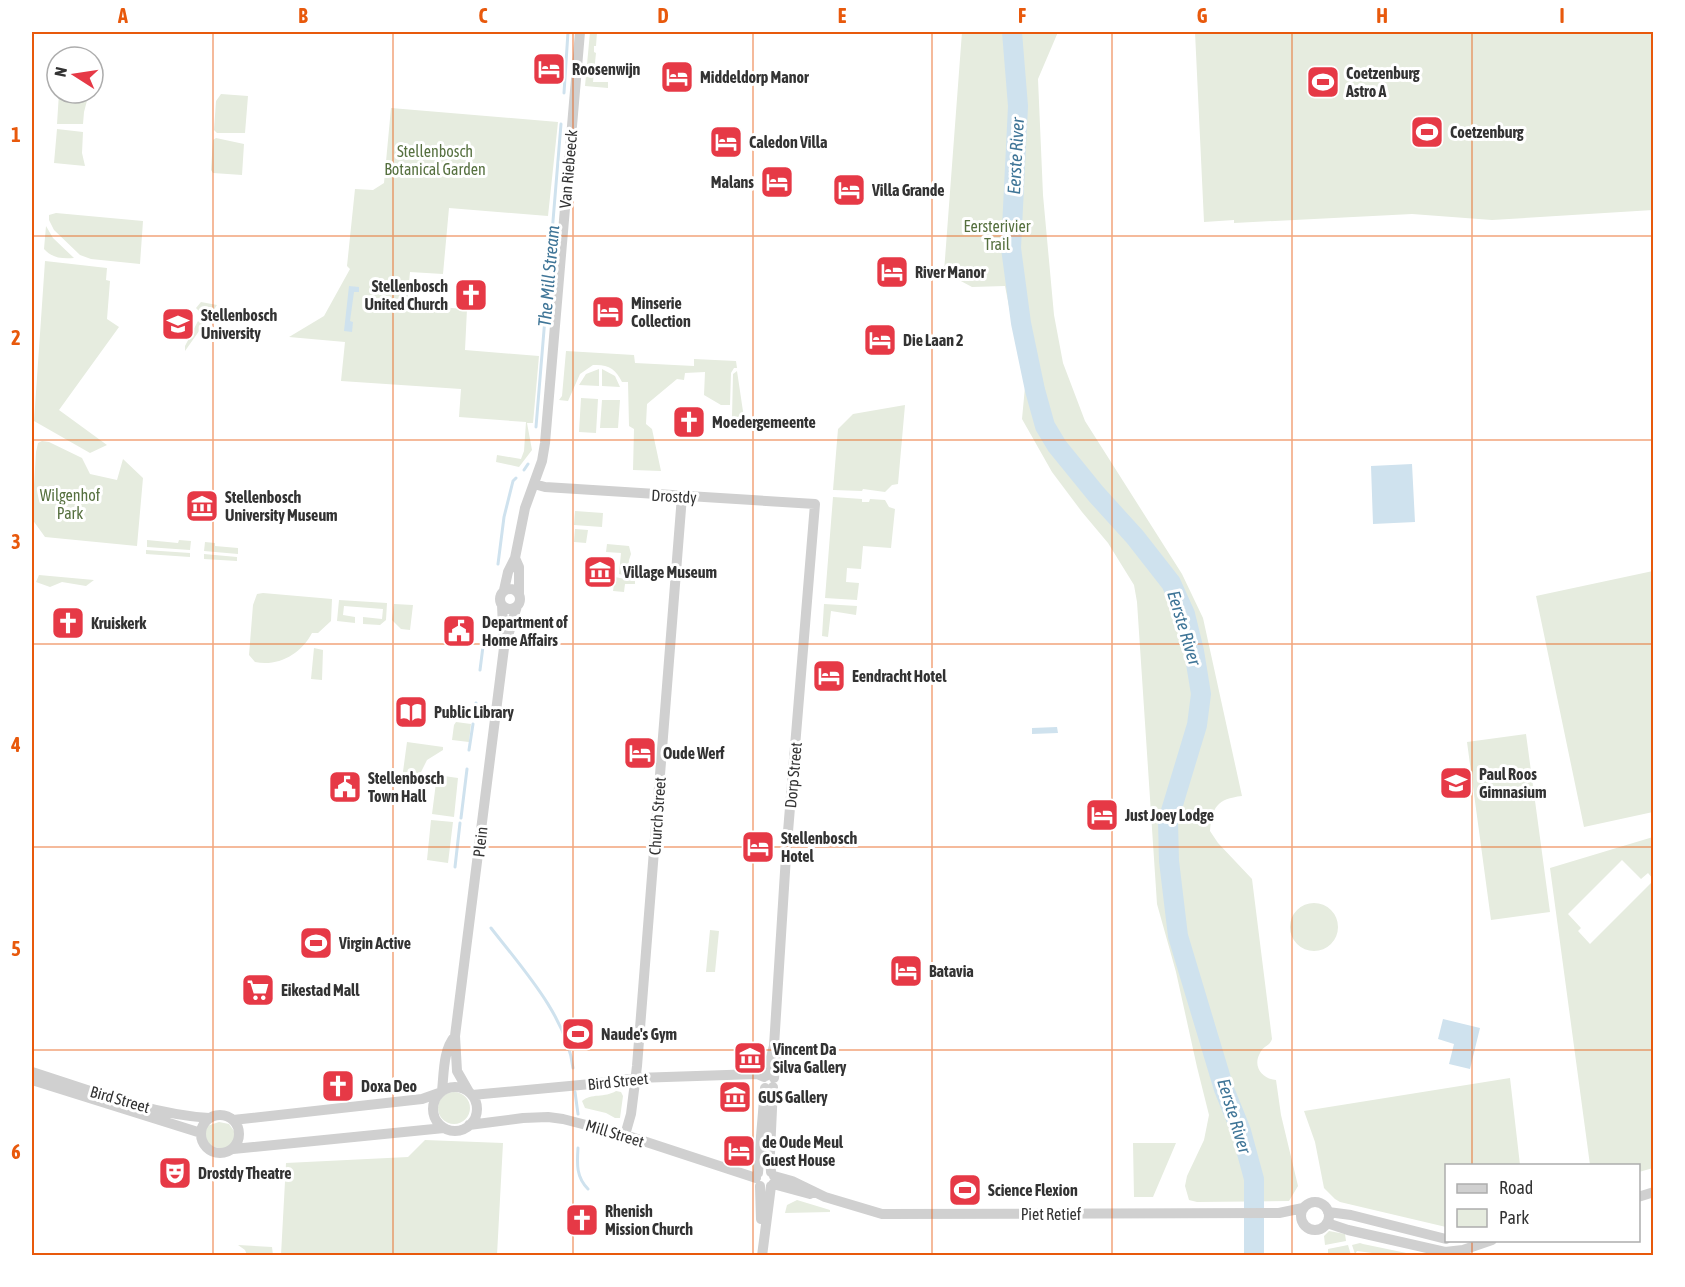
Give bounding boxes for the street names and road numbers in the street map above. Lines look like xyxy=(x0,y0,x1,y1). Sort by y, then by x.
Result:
street label: Van Riebeeck xyxy=(556,129,580,209)
street label: Drostdy xyxy=(651,486,698,507)
street label: Dorp Street xyxy=(781,741,806,809)
street label: Church Street xyxy=(645,776,669,856)
street label: Plein xyxy=(469,826,491,858)
street label: Bird Street xyxy=(587,1069,650,1093)
street label: Bird Street xyxy=(88,1082,152,1116)
street label: Mill Street xyxy=(584,1116,647,1151)
street label: Piet Retief xyxy=(1021,1205,1082,1223)

